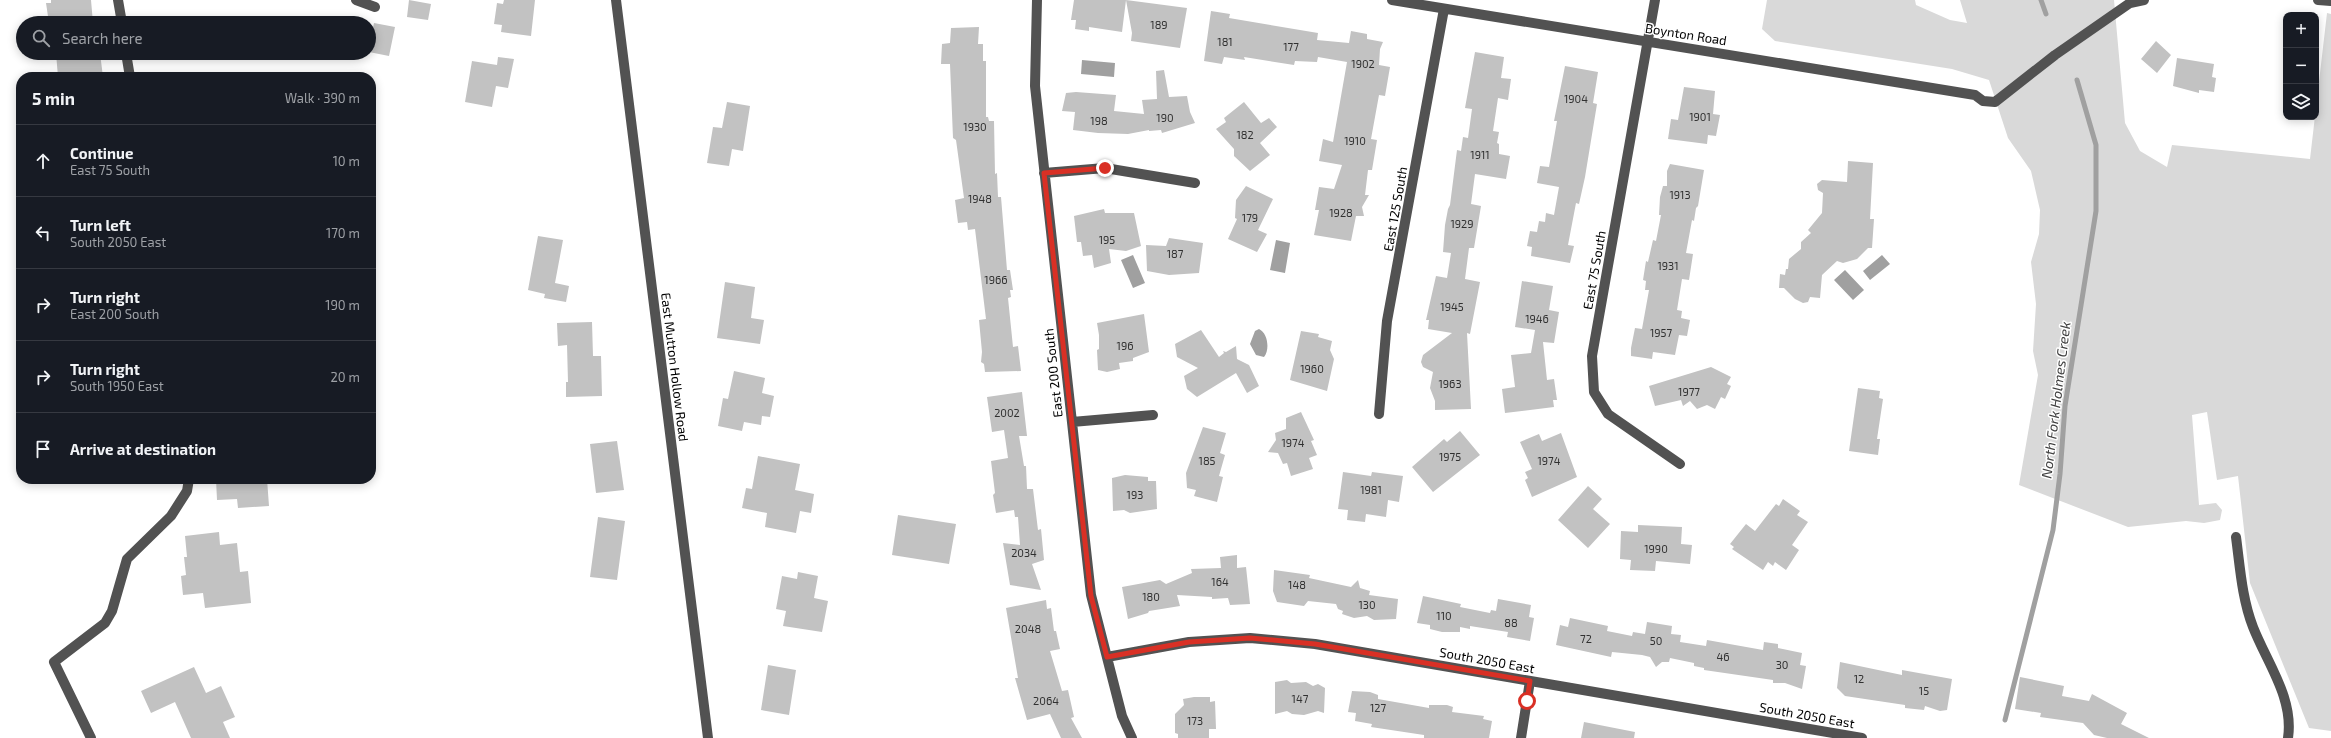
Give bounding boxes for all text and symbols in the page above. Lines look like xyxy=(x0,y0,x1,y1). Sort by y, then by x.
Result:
map controls xyxy=(2283,12,2319,120)
button: + xyxy=(2283,12,2319,48)
search box xyxy=(16,16,376,60)
house number: 189 xyxy=(1150,18,1168,31)
street label: Boynton Road xyxy=(1644,20,1728,48)
icon: search xyxy=(30,27,52,49)
text: Search here xyxy=(62,29,143,47)
house number: 181 xyxy=(1217,35,1233,48)
house number: 177 xyxy=(1283,40,1299,53)
button: − xyxy=(2283,48,2319,84)
house number: 1902 xyxy=(1351,57,1375,70)
button: layers xyxy=(2283,84,2319,120)
text: 5 min xyxy=(32,88,75,108)
text: Walk · 390 m xyxy=(285,90,360,106)
house number: 1904 xyxy=(1564,92,1588,105)
house number: 1901 xyxy=(1689,110,1711,123)
house number: 190 xyxy=(1156,111,1174,124)
house number: 198 xyxy=(1090,114,1108,127)
house number: 1930 xyxy=(963,120,987,133)
house number: 182 xyxy=(1236,128,1254,141)
house number: 1910 xyxy=(1344,134,1366,147)
text: Continue xyxy=(70,144,133,162)
house number: 1911 xyxy=(1470,148,1490,161)
icon: ahead xyxy=(32,150,54,172)
text: 10 m xyxy=(333,153,360,169)
route end xyxy=(1096,159,1114,177)
text: East 75 South xyxy=(70,162,150,178)
street label: East 125 South xyxy=(1380,165,1410,253)
house number: 1913 xyxy=(1669,188,1691,201)
house number: 1948 xyxy=(968,192,992,205)
house number: 1928 xyxy=(1329,206,1353,219)
house number: 179 xyxy=(1242,211,1258,224)
text: Turn left xyxy=(70,216,131,234)
house number: 1929 xyxy=(1450,217,1474,230)
icon: left xyxy=(32,222,54,244)
text: 170 m xyxy=(326,225,360,241)
street label: East 75 South xyxy=(1579,229,1609,311)
house number: 195 xyxy=(1099,233,1115,246)
text: South 2050 East xyxy=(70,234,166,250)
house number: 187 xyxy=(1167,247,1184,260)
house number: 1931 xyxy=(1657,259,1679,272)
house number: 1966 xyxy=(984,273,1008,286)
text: Turn right xyxy=(70,288,140,306)
street label: East Mutton Hollow Road xyxy=(658,292,692,442)
icon: right xyxy=(32,294,54,316)
text: 190 m xyxy=(325,297,360,313)
house number: 1945 xyxy=(1440,300,1464,313)
text: East 200 South xyxy=(70,306,159,322)
house number: 1946 xyxy=(1525,312,1549,325)
water label: North Fork Holmes Creek xyxy=(2037,321,2074,479)
house number: 1957 xyxy=(1650,326,1672,339)
street label: East 200 South xyxy=(1040,328,1066,418)
house number: 196 xyxy=(1117,339,1133,352)
text: Turn right xyxy=(70,360,140,378)
house number: 1960 xyxy=(1300,362,1324,375)
icon: right xyxy=(32,366,54,388)
text: 20 m xyxy=(331,369,360,385)
house number: 1963 xyxy=(1438,377,1462,390)
text: South 1950 East xyxy=(70,378,164,394)
house number: 1977 xyxy=(1678,385,1700,398)
house number: 2002 xyxy=(994,406,1020,419)
house number: 1974 xyxy=(1281,436,1305,449)
icon: arrive xyxy=(32,438,54,460)
text: Arrive at destination xyxy=(70,440,216,458)
house number: 1975 xyxy=(1439,450,1461,463)
house number: 185 xyxy=(1199,454,1216,467)
house number: 1974 xyxy=(1537,454,1561,467)
house number: 1981 xyxy=(1360,483,1382,496)
house number: 193 xyxy=(1127,488,1143,501)
house number: 1990 xyxy=(1644,542,1668,555)
house number: 2034 xyxy=(1011,546,1037,559)
house number: 164 xyxy=(1211,575,1229,588)
house number: 148 xyxy=(1288,578,1306,591)
house number: 180 xyxy=(1142,590,1160,603)
house number: 130 xyxy=(1358,598,1376,611)
house number: 110 xyxy=(1436,609,1452,622)
house number: 88 xyxy=(1504,616,1518,629)
house number: 2048 xyxy=(1015,622,1041,635)
house number: 72 xyxy=(1580,632,1592,645)
house number: 50 xyxy=(1650,634,1662,647)
street label: South 2050 East xyxy=(1438,644,1536,676)
house number: 46 xyxy=(1716,650,1730,663)
house number: 30 xyxy=(1776,658,1788,671)
house number: 12 xyxy=(1854,672,1864,685)
house number: 15 xyxy=(1919,684,1929,697)
house number: 147 xyxy=(1292,692,1309,705)
route start xyxy=(1518,692,1536,710)
house number: 2064 xyxy=(1033,694,1059,707)
street label: South 2050 East xyxy=(1758,699,1856,731)
house number: 127 xyxy=(1370,701,1386,714)
house number: 173 xyxy=(1187,714,1203,727)

